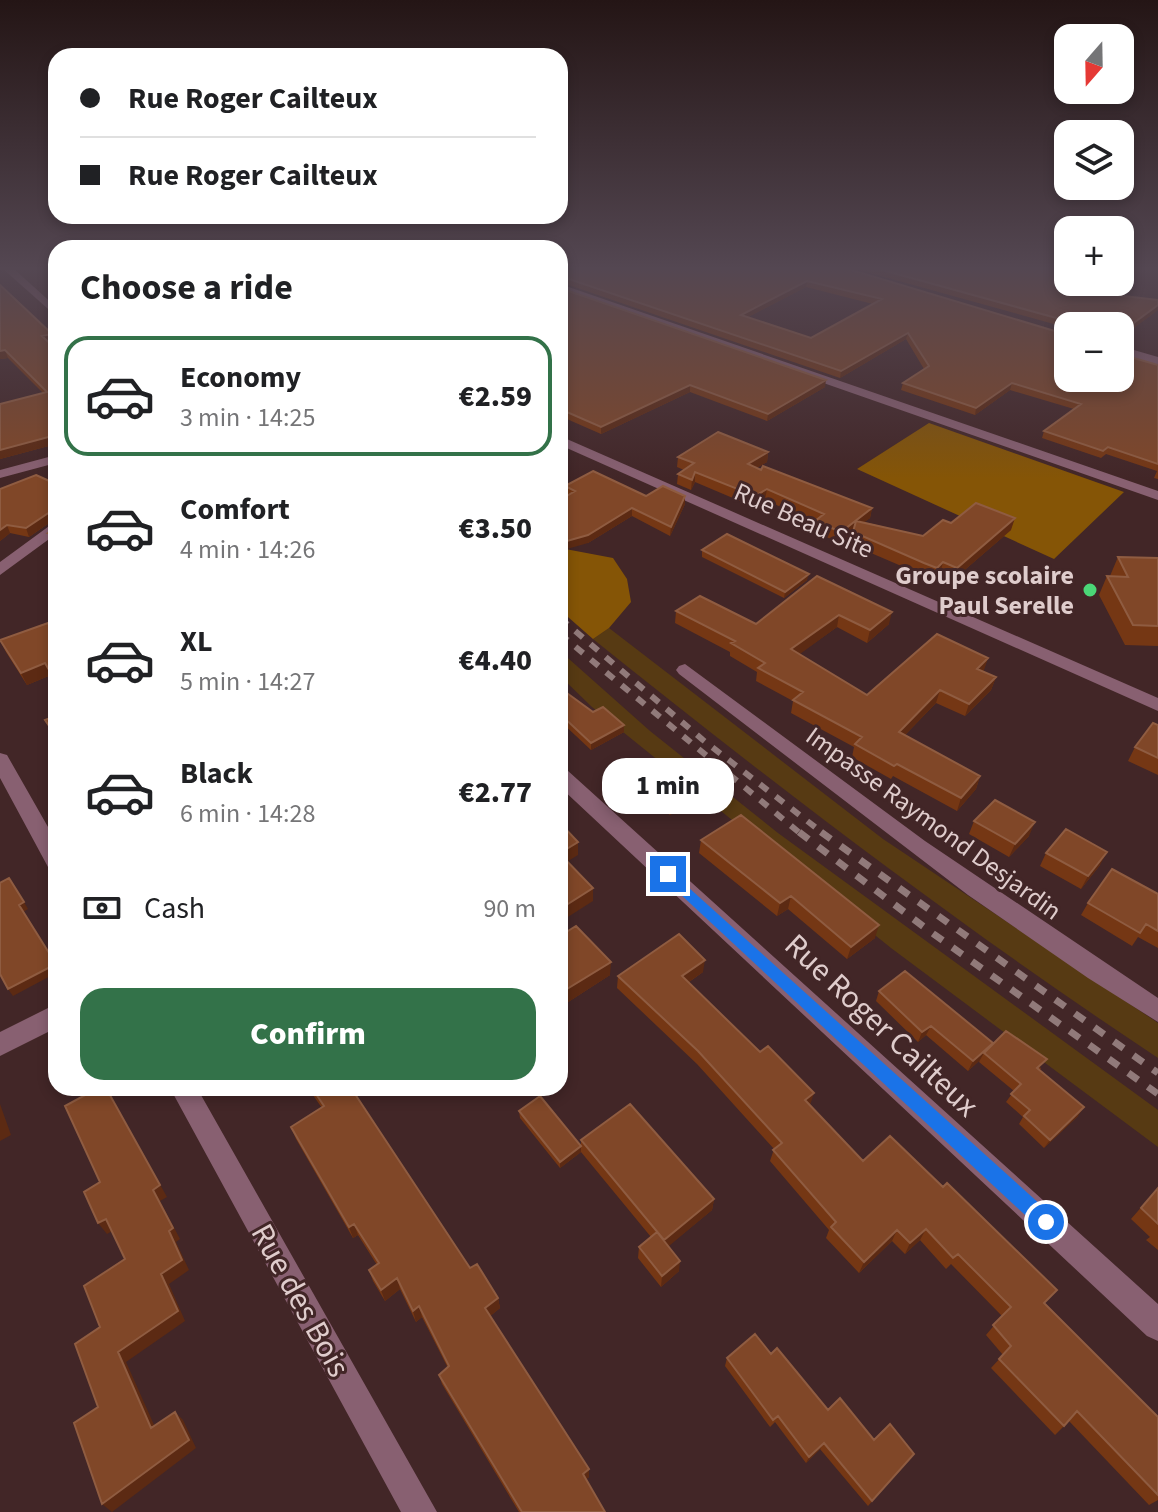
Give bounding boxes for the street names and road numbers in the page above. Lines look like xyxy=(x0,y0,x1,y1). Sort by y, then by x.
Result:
street label: Rue Beau Site xyxy=(728,473,879,568)
street label: Impasse Raymond Desjardin xyxy=(798,718,1069,929)
street label: Rue Roger Cailteux xyxy=(774,923,989,1128)
street label: Rue des Bois xyxy=(239,1216,361,1385)

